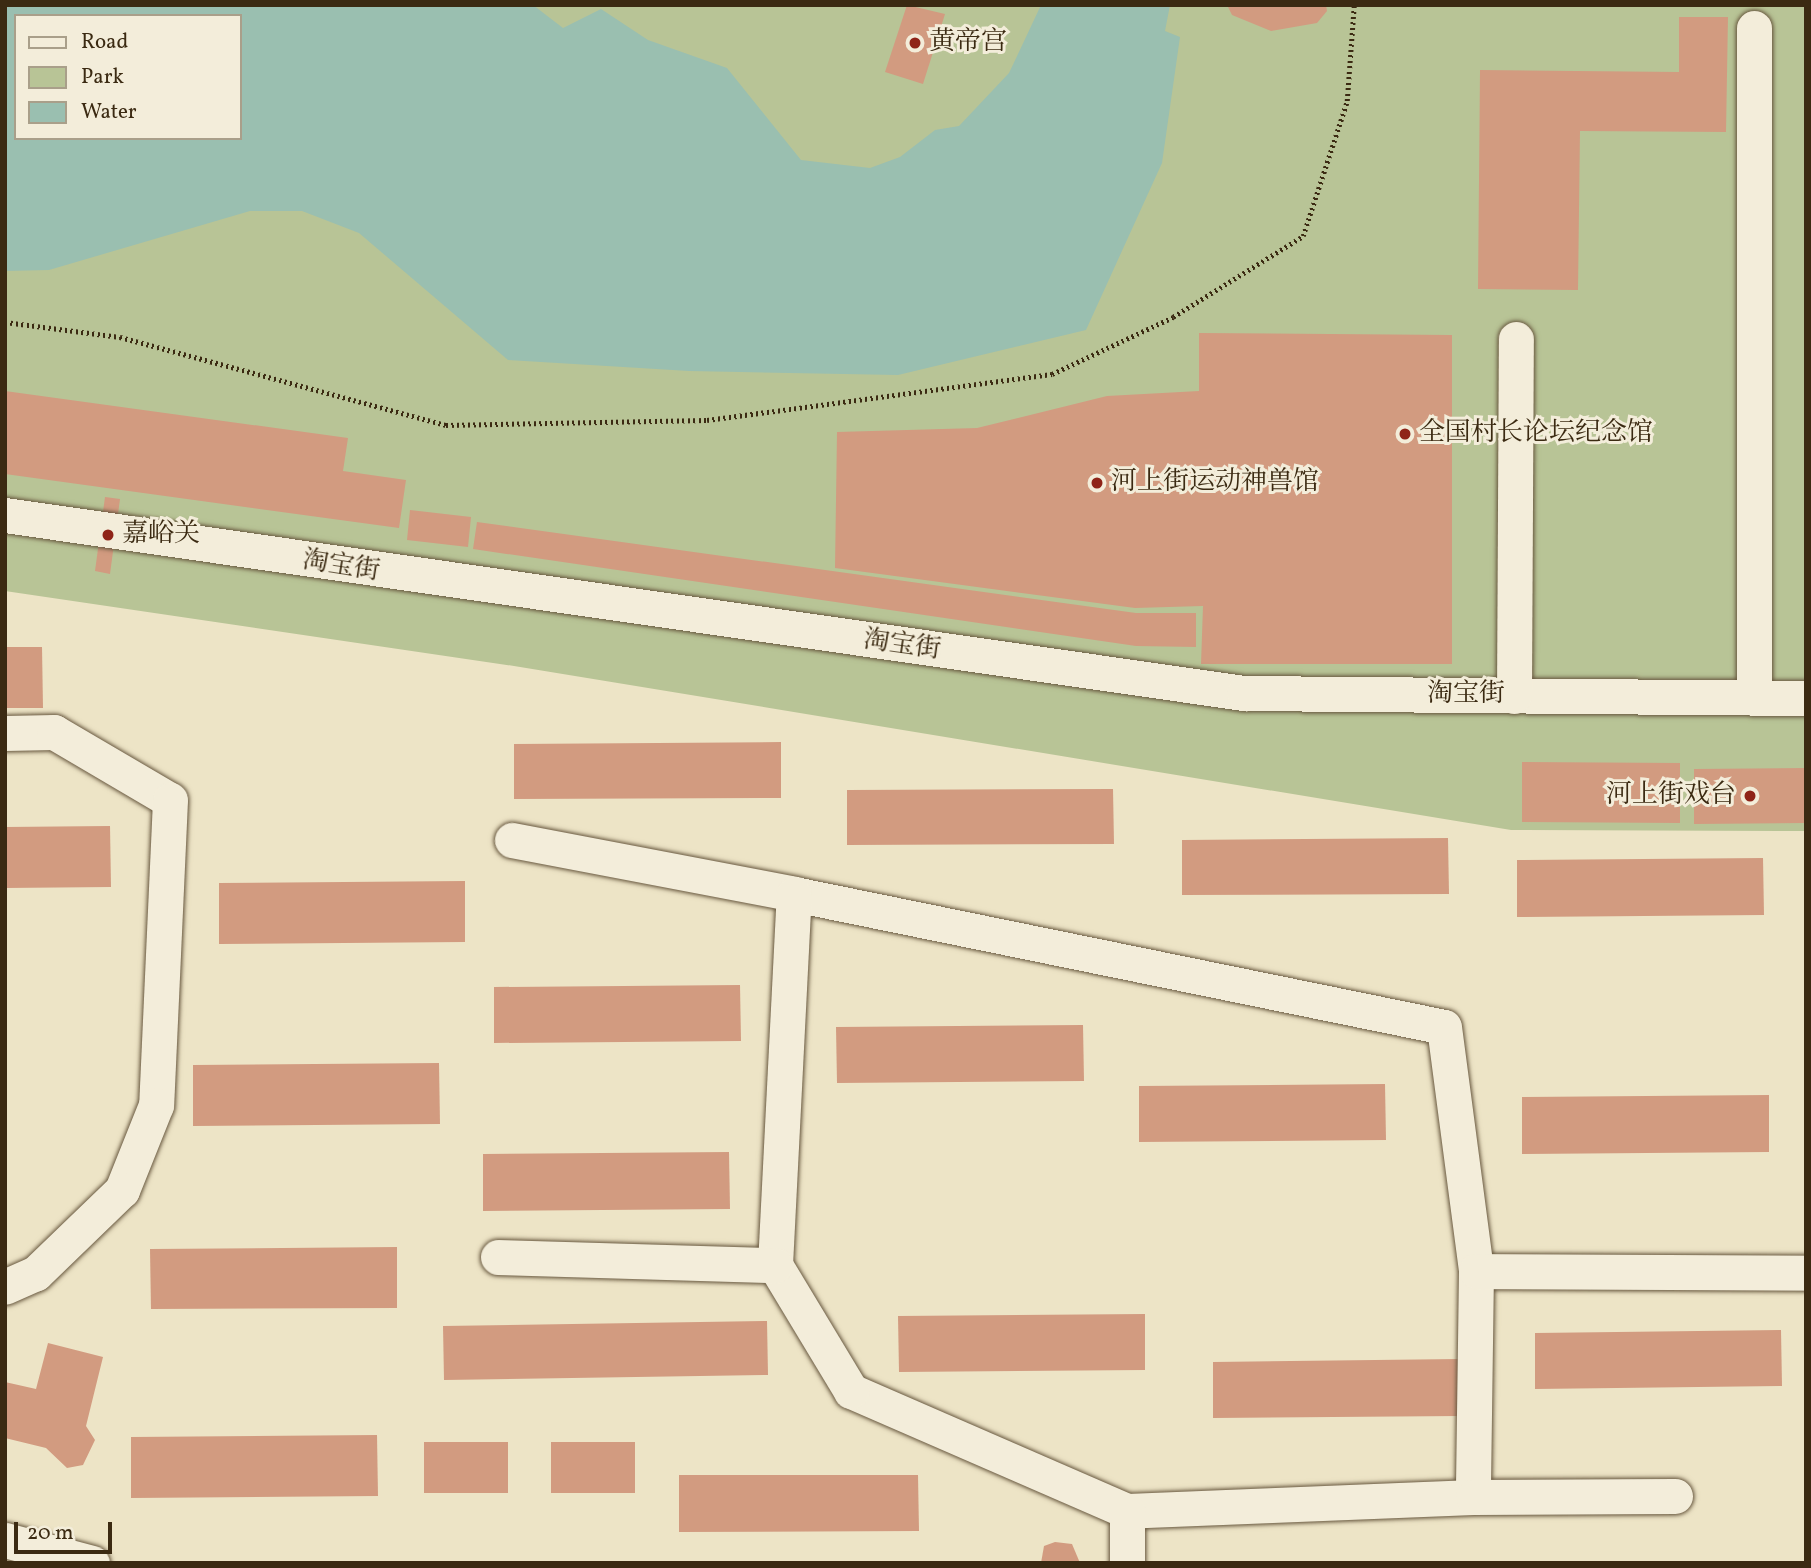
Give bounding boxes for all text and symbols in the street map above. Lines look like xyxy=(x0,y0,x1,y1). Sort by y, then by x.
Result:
legend xyxy=(14,14,242,140)
place label: 黄帝宫 xyxy=(929,27,1007,59)
text: Road xyxy=(81,28,128,57)
marker: 黄帝宫 xyxy=(907,35,923,51)
text: Park xyxy=(81,63,124,92)
text: Water xyxy=(81,98,137,127)
place label: 全国村长论坛纪念馆 xyxy=(1419,418,1653,450)
marker: 全国村长论坛纪念馆 xyxy=(1397,426,1413,442)
place label: 河上街运动神兽馆 xyxy=(1111,467,1319,499)
marker: 河上街运动神兽馆 xyxy=(1089,475,1105,491)
place label: 嘉峪关 xyxy=(122,519,200,551)
marker: 嘉峪关 xyxy=(100,527,116,543)
street label: 淘宝街 xyxy=(300,545,382,589)
street label: 淘宝街 xyxy=(861,625,943,667)
street label: 淘宝街 xyxy=(1427,679,1505,711)
place label: 河上街戏台 xyxy=(1606,780,1736,812)
marker: 河上街戏台 xyxy=(1742,788,1758,804)
scale bar xyxy=(18,1508,116,1552)
text: 20 m xyxy=(27,1519,73,1548)

